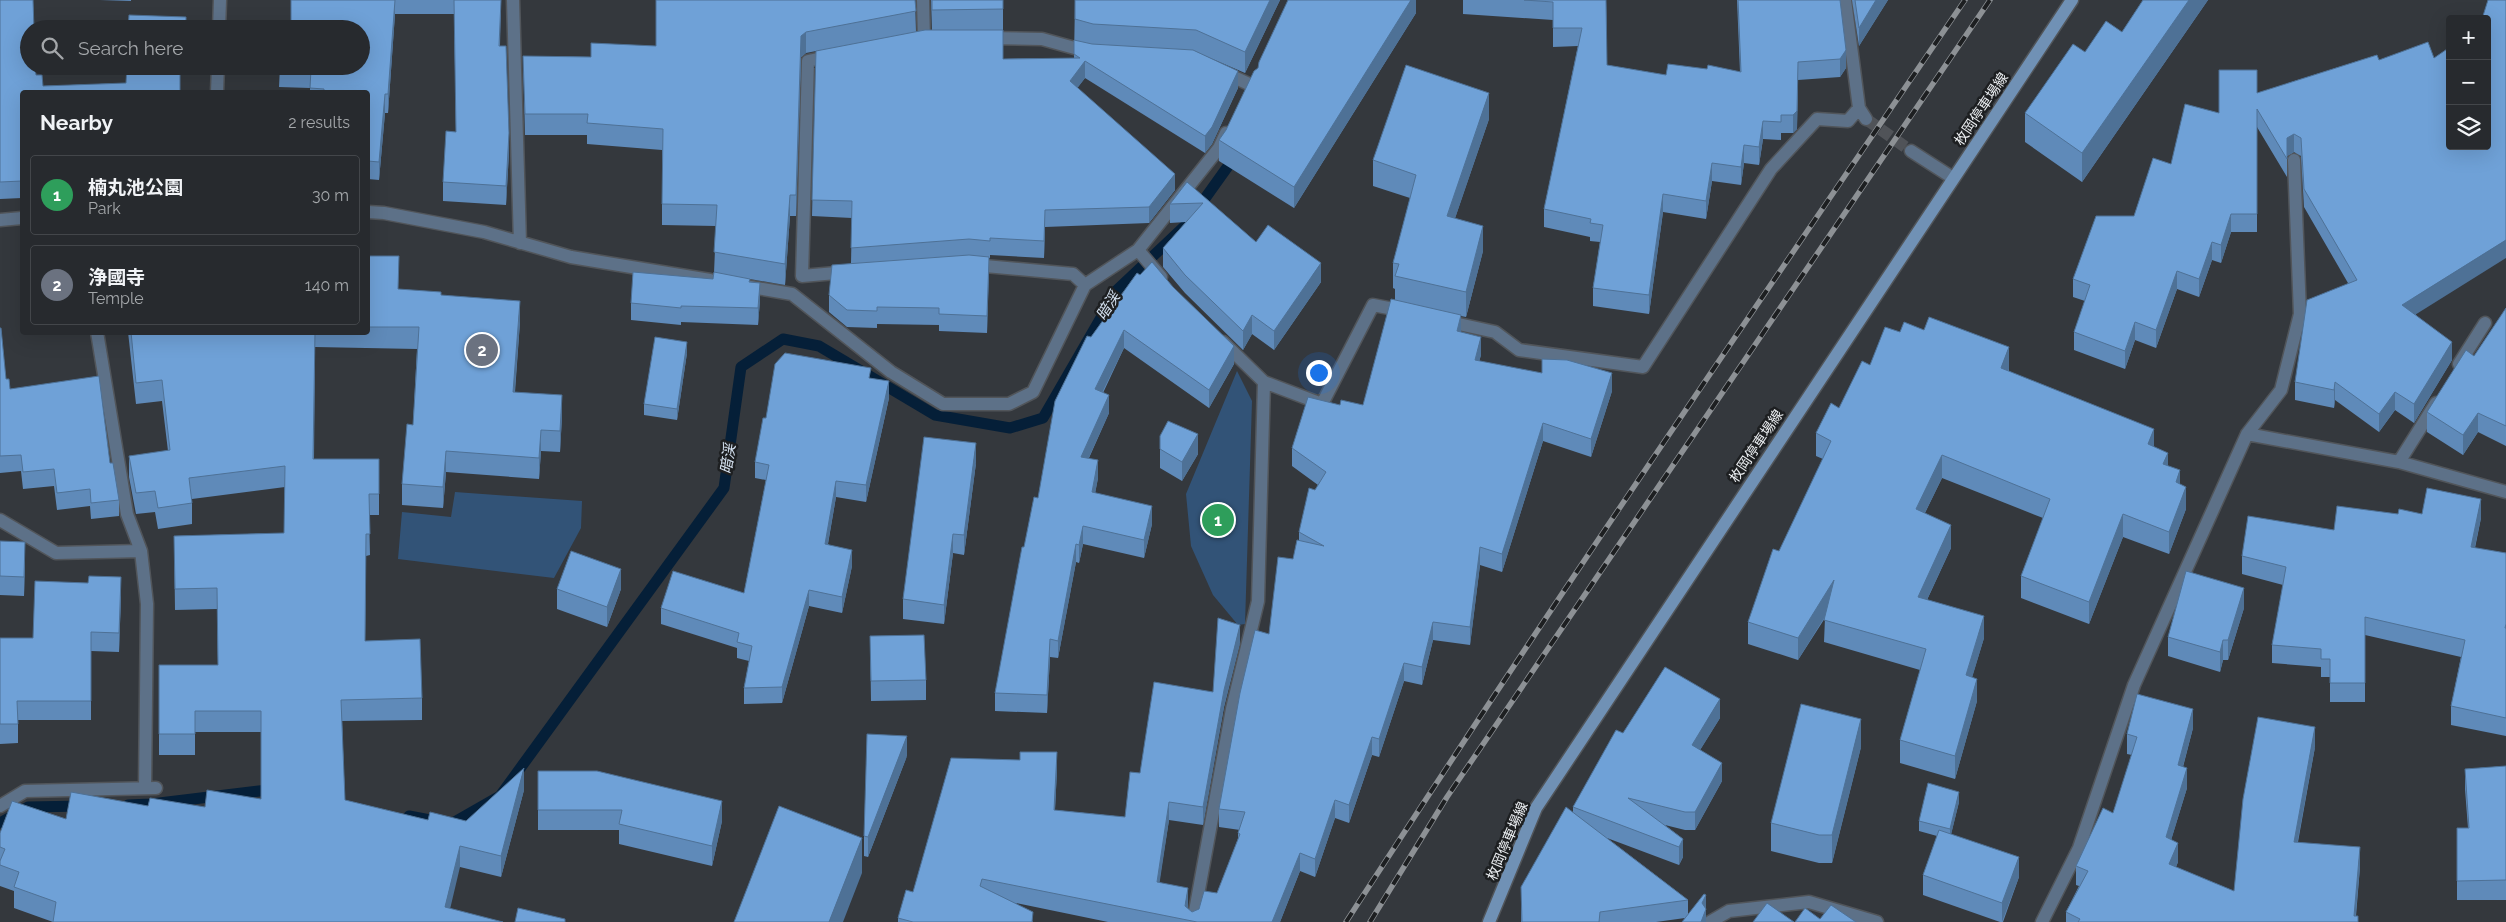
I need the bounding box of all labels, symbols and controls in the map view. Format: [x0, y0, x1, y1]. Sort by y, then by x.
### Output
map controls [2446, 15, 2491, 150]
button: + [2446, 15, 2491, 60]
search box [20, 20, 370, 75]
icon: search [38, 34, 66, 62]
text: Search here [78, 37, 184, 59]
button: − [2446, 60, 2491, 105]
street label: 枚岡停車場線 [1951, 70, 2011, 148]
button: layers [2446, 105, 2491, 150]
text: Nearby [40, 110, 113, 135]
text: 2 results [288, 113, 350, 132]
text: 楠丸池公園 [88, 176, 183, 198]
text: 1 [53, 186, 61, 205]
text: 30 m [312, 186, 349, 205]
text: Park [88, 199, 121, 218]
text: 浄國寺 [88, 266, 145, 288]
text: 2 [52, 276, 62, 295]
text: 140 m [305, 276, 349, 295]
water label: 暗渓 [1092, 287, 1125, 323]
text: Temple [88, 289, 144, 308]
pin: 2 [466, 331, 498, 369]
your location [1306, 360, 1332, 386]
street label: 枚岡停車場線 [1726, 407, 1786, 485]
water label: 暗渓 [717, 441, 739, 475]
pin: 1 [1202, 501, 1234, 539]
street label: 枚岡停車場線 [1483, 799, 1531, 883]

